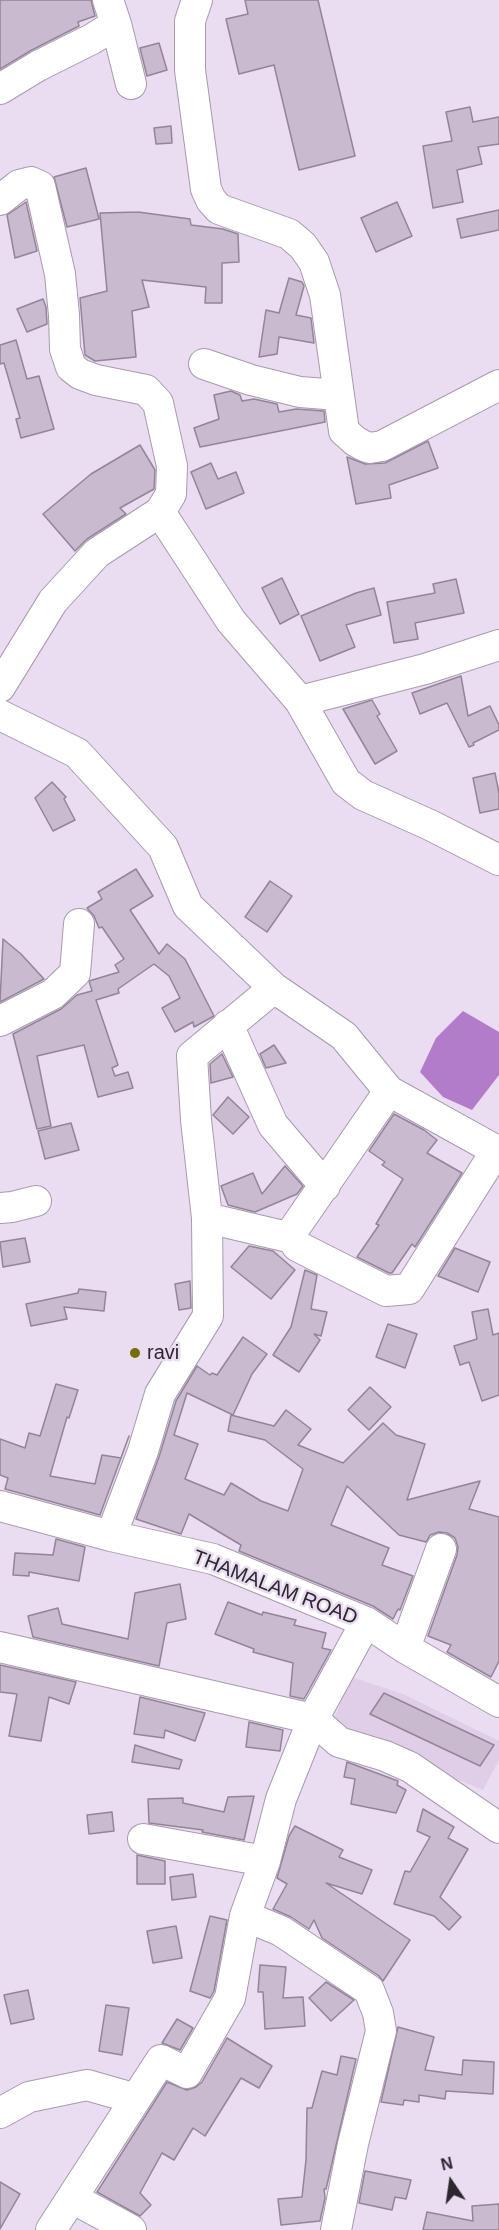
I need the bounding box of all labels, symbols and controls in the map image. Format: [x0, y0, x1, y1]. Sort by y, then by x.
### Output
place label: ravi [147, 1341, 179, 1365]
marker: ravi [128, 1346, 142, 1360]
street label: THAMALAM ROAD [189, 1546, 361, 1630]
north arrow [421, 2152, 481, 2212]
text: N [439, 2154, 454, 2174]

